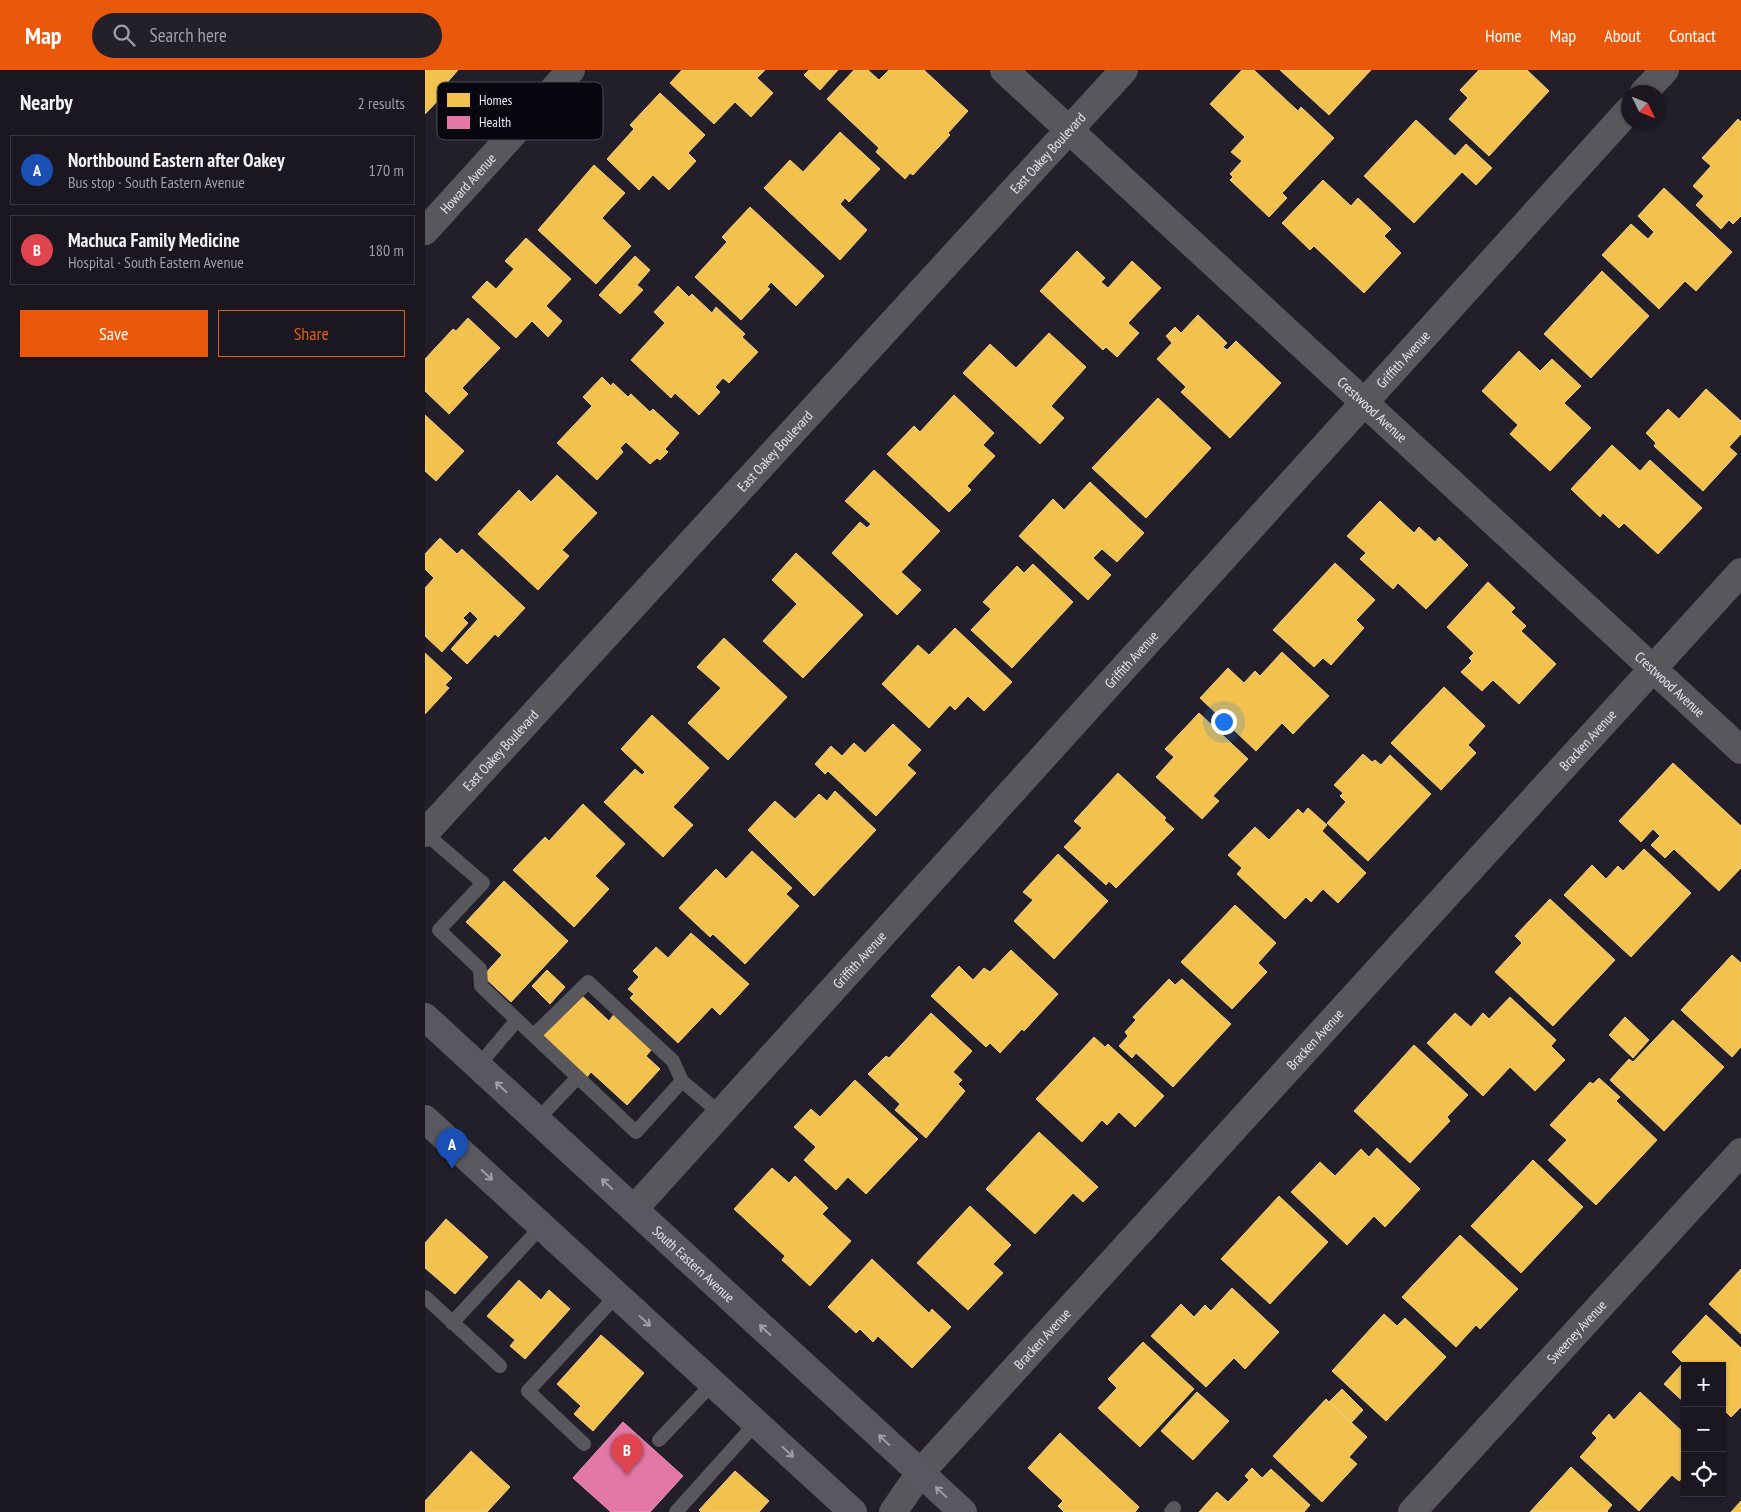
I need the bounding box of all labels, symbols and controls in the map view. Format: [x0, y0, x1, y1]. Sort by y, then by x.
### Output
search box [92, 13, 442, 58]
text: Map [25, 20, 62, 51]
icon: search [110, 21, 138, 49]
text: Search here [150, 23, 227, 47]
text: Home [1485, 24, 1522, 47]
text: Map [1550, 24, 1576, 47]
text: About [1604, 24, 1641, 47]
text: Contact [1669, 24, 1716, 47]
legend [437, 82, 603, 140]
north arrow [1621, 85, 1666, 130]
text: Nearby [20, 89, 73, 116]
text: Homes [479, 91, 512, 109]
text: 2 results [358, 93, 405, 113]
street label: East Oakey Boulevard [1006, 109, 1089, 197]
text: Health [479, 113, 511, 131]
text: Northbound Eastern after Oakey [68, 148, 285, 172]
street label: Howard Avenue [436, 150, 500, 218]
text: A [33, 160, 41, 180]
text: 170 m [369, 160, 404, 180]
text: Bus stop · South Eastern Avenue [68, 172, 245, 192]
text: Machuca Family Medicine [68, 228, 240, 252]
text: B [33, 240, 41, 260]
text: 180 m [369, 240, 404, 260]
text: Hospital · South Eastern Avenue [68, 252, 244, 272]
button: Save [20, 310, 208, 357]
button: Share [218, 310, 405, 357]
street label: Griffith Avenue [1372, 327, 1434, 392]
street label: Crestwood Avenue [1333, 373, 1411, 447]
street label: East Oakey Boulevard [733, 407, 817, 495]
street label: Griffith Avenue [1101, 627, 1162, 692]
street label: Crestwood Avenue [1631, 648, 1709, 721]
street label: East Oakey Boulevard [459, 706, 542, 795]
street label: Bracken Avenue [1555, 706, 1620, 774]
your location [1211, 709, 1237, 735]
street label: Griffith Avenue [829, 927, 890, 993]
street label: Bracken Avenue [1283, 1005, 1348, 1074]
one-way arrow [495, 1081, 508, 1093]
pin: A [436, 1128, 468, 1169]
one-way arrow [480, 1169, 493, 1181]
one-way arrow [600, 1178, 613, 1190]
street label: South Eastern Avenue [649, 1222, 739, 1306]
street label: Sweeney Avenue [1543, 1296, 1610, 1368]
street label: Bracken Avenue [1010, 1304, 1075, 1373]
one-way arrow [639, 1315, 651, 1327]
one-way arrow [758, 1324, 771, 1336]
map controls [1681, 1362, 1726, 1497]
button: + [1681, 1362, 1726, 1407]
button: − [1681, 1407, 1726, 1452]
pin: B [611, 1434, 643, 1475]
one-way arrow [878, 1434, 891, 1446]
one-way arrow [781, 1446, 794, 1458]
button: locate [1681, 1452, 1726, 1497]
one-way arrow [935, 1486, 948, 1498]

